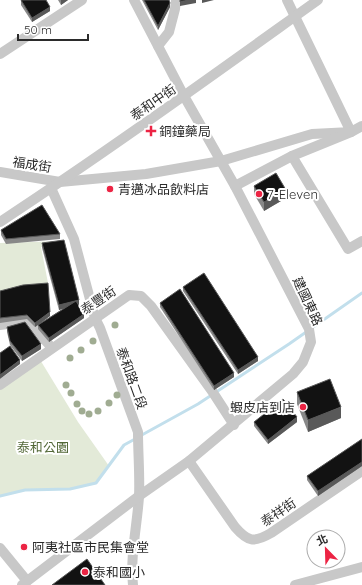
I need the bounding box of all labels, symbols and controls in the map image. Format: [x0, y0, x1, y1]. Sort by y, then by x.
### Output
scale bar [18, 16, 88, 42]
text: 50 m [24, 22, 52, 37]
street label: 泰和中街 [127, 81, 179, 123]
place label: 銅鐘藥局 [159, 123, 211, 139]
marker: 銅鐘藥局 [146, 126, 156, 136]
street label: 福成街 [11, 153, 53, 175]
place label: 青邁冰品飲料店 [118, 181, 209, 197]
marker: 青邁冰品飲料店 [105, 184, 115, 194]
place label: 7-Eleven [267, 186, 318, 202]
marker: 7-Eleven [254, 189, 264, 199]
street label: 建國東路 [290, 274, 326, 328]
street label: 泰豐街 [77, 282, 119, 318]
street label: 泰和路二段 [113, 345, 151, 411]
place label: 蝦皮店到店 [230, 399, 295, 415]
marker: 蝦皮店到店 [298, 402, 308, 412]
park label: 泰和公園 [17, 439, 69, 455]
street label: 泰祥街 [257, 494, 299, 530]
north arrow [306, 529, 346, 569]
text: 北 [314, 531, 330, 548]
place label: 阿夷社區市民集會堂 [32, 539, 149, 555]
marker: 阿夷社區市民集會堂 [19, 542, 29, 552]
place label: 泰和國小 [93, 564, 145, 580]
marker: 泰和國小 [80, 567, 90, 577]

